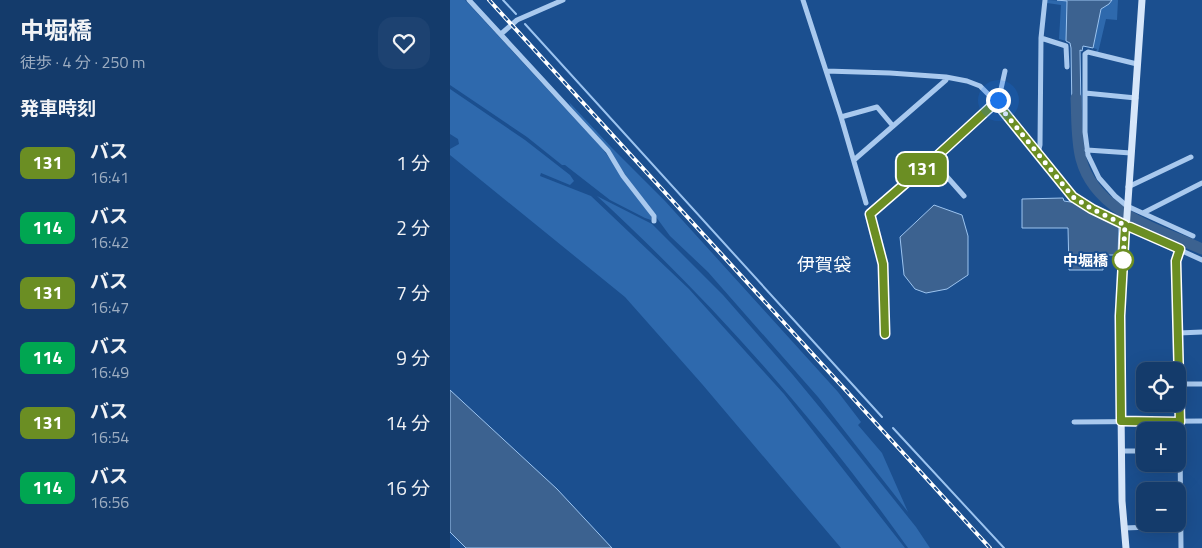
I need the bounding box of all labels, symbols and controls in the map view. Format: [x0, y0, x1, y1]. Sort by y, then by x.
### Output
text: 中堀橋 [20, 12, 92, 48]
button: heart [378, 17, 430, 69]
text: 徒歩 · 4 分 · 250 m [20, 50, 145, 74]
your location [986, 88, 1011, 113]
text: 発車時刻 [20, 93, 96, 122]
text: バス [90, 136, 128, 165]
text: 1 分 [396, 148, 430, 177]
text: 131 [32, 149, 63, 176]
line badge: 131 [893, 153, 951, 185]
text: 131 [907, 155, 937, 182]
text: 16:41 [90, 165, 129, 189]
text: バス [90, 201, 128, 230]
text: 2 分 [396, 213, 430, 242]
text: 114 [32, 214, 63, 241]
text: 16:42 [90, 230, 129, 254]
place label: 中堀橋 [1063, 249, 1109, 272]
marker: 中堀橋 [1112, 249, 1134, 271]
district label: 伊賀袋 [797, 251, 851, 278]
text: バス [90, 266, 128, 295]
text: 7 分 [396, 278, 430, 307]
text: 131 [32, 279, 63, 306]
text: 16:47 [90, 295, 129, 319]
text: バス [90, 331, 128, 360]
text: 9 分 [396, 343, 430, 372]
text: 114 [32, 344, 63, 371]
text: 16:49 [90, 360, 129, 384]
map controls [1136, 362, 1186, 532]
button: locate [1136, 362, 1186, 412]
text: バス [90, 396, 128, 425]
text: 14 分 [386, 408, 430, 437]
text: 131 [32, 409, 63, 436]
button: + [1136, 422, 1186, 472]
text: 16:54 [90, 425, 129, 449]
text: バス [90, 461, 128, 490]
text: 16 分 [386, 473, 430, 502]
text: 114 [32, 474, 63, 501]
button: − [1136, 482, 1186, 532]
text: 16:56 [90, 490, 129, 514]

